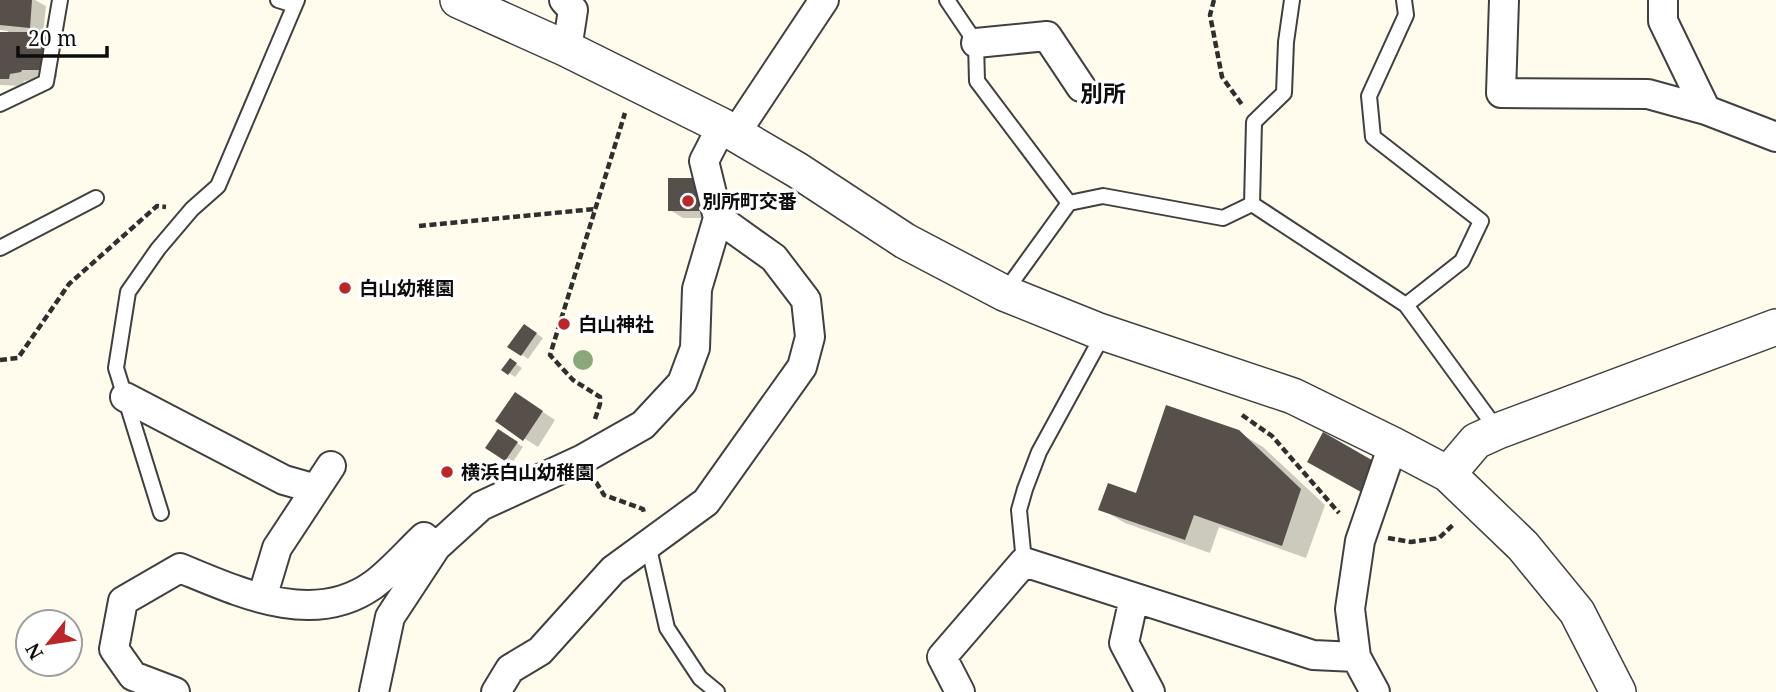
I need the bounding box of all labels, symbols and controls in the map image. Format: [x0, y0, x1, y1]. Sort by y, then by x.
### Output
scale bar [18, 14, 107, 58]
text: 20 m [28, 24, 77, 52]
district label: 別所 [1080, 77, 1126, 109]
place label: 別所町交番 [702, 188, 797, 214]
marker: 別所町交番 [680, 193, 696, 209]
place label: 白山幼稚園 [359, 275, 454, 301]
marker: 白山幼稚園 [337, 280, 353, 296]
place label: 白山神社 [578, 311, 654, 337]
marker: 白山神社 [556, 316, 572, 332]
place label: 横浜白山幼稚園 [461, 459, 594, 485]
marker: 横浜白山幼稚園 [439, 464, 455, 480]
north arrow [14, 608, 84, 678]
text: N [19, 638, 49, 664]

